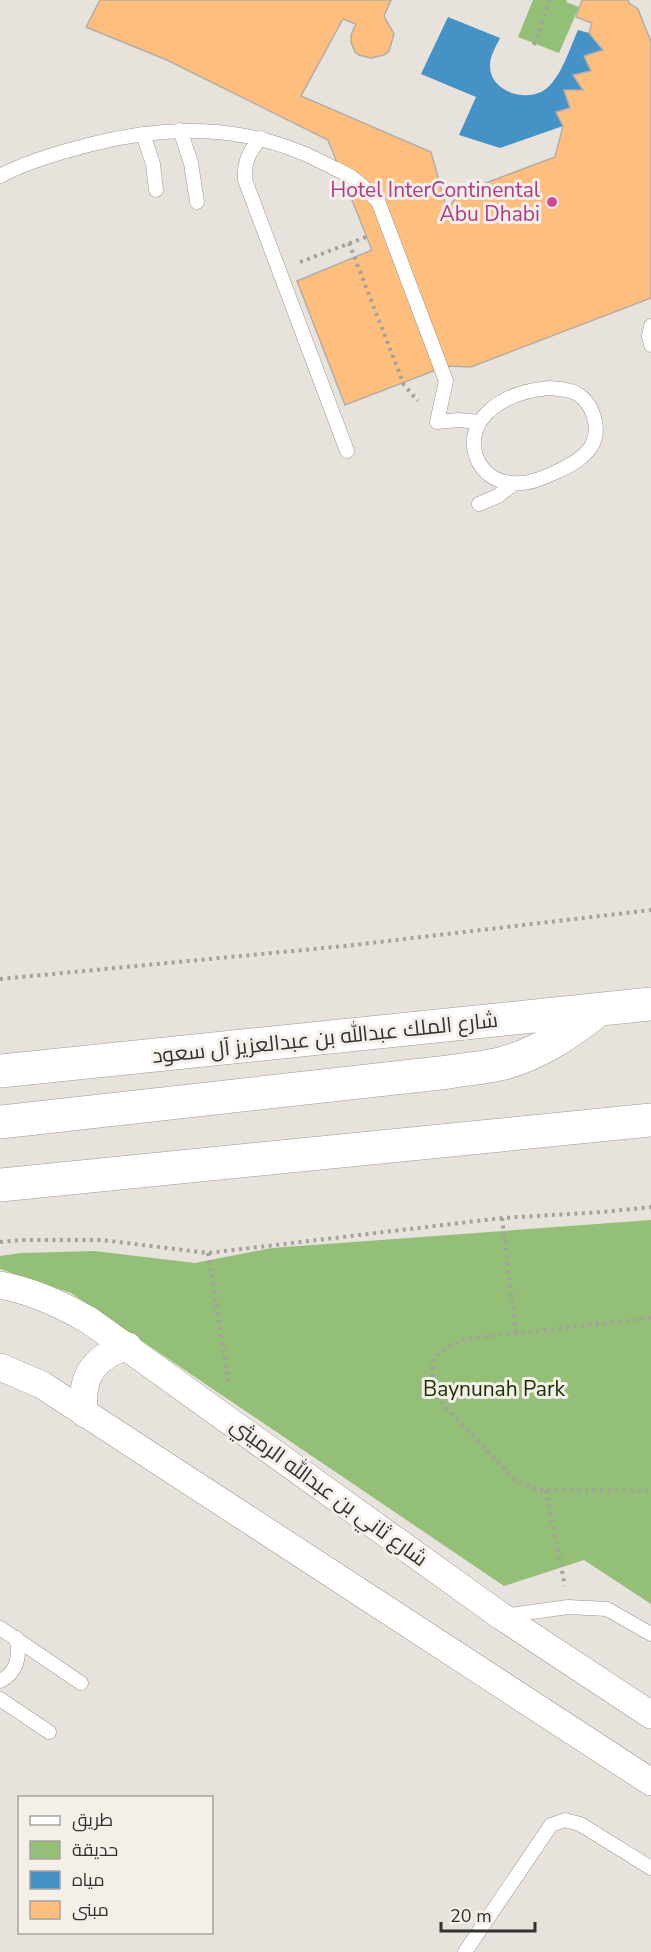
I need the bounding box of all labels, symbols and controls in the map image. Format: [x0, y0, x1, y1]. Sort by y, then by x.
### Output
place label: Hotel InterContinental Abu Dhabi [330, 176, 541, 228]
marker: Hotel InterContinental Abu Dhabi [545, 195, 559, 209]
street label: شارع الملك عبدالله بن عبدالعزيز آل سعود [151, 1006, 499, 1070]
park label: Baynunah Park [423, 1375, 566, 1403]
street label: شارع ثاني بن عبدالله الرميثي [224, 1411, 433, 1575]
legend [18, 1796, 213, 1934]
text: طريق [72, 1808, 113, 1832]
text: حديقة [72, 1838, 118, 1862]
text: مياه [72, 1868, 105, 1892]
scale bar [441, 1895, 536, 1933]
text: مبنى [72, 1898, 109, 1922]
text: 20 m [450, 1904, 492, 1928]

